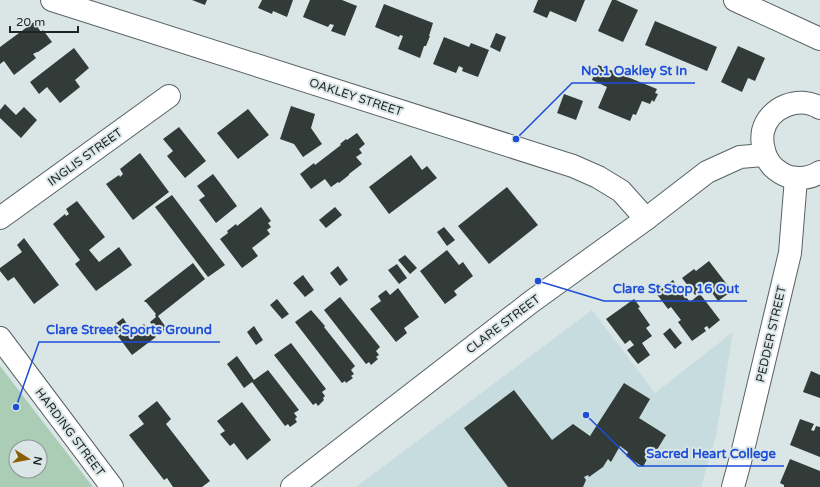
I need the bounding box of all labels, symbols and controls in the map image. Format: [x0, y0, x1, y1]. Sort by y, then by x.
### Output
scale bar [10, 8, 78, 34]
text: 20 m [16, 15, 45, 29]
callout: No.1 Oakley St In [572, 58, 695, 83]
text: No.1 Oakley St In [581, 63, 687, 79]
street label: OAKLEY STREET [308, 75, 405, 119]
street label: INGLIS STREET [45, 125, 125, 189]
callout: Clare St Stop 16 Out [604, 276, 747, 301]
text: Clare St Stop 16 Out [613, 281, 739, 297]
street label: PEDDER STREET [753, 284, 789, 384]
street label: CLARE STREET [463, 291, 543, 356]
callout: Clare Street Sports Ground [39, 317, 220, 342]
text: Clare Street Sports Ground [46, 322, 212, 338]
street label: HARDING STREET [32, 385, 108, 479]
north arrow [8, 439, 48, 479]
callout: Sacred Heart College [638, 441, 784, 466]
text: Sacred Heart College [646, 446, 776, 462]

